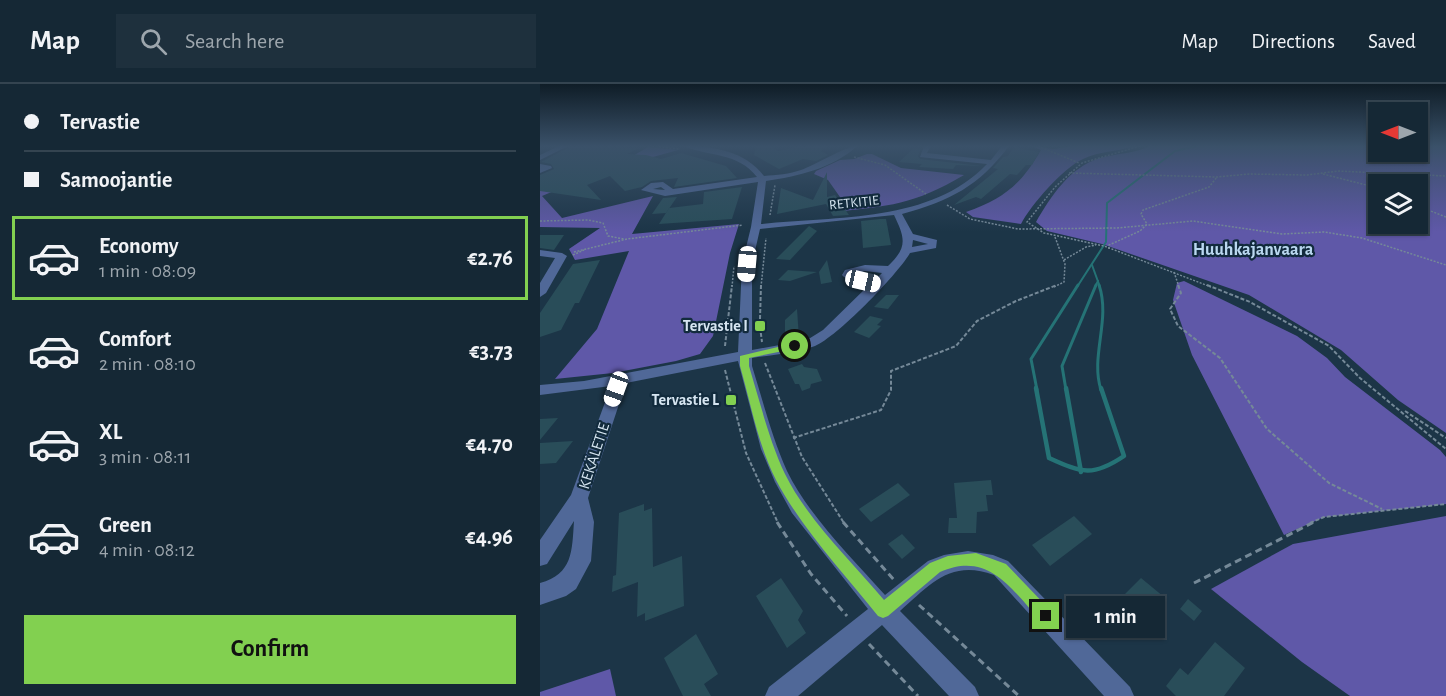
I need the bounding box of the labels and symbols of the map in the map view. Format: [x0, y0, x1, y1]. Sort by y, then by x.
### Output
north arrow [1368, 102, 1428, 162]
street label: RETKITIE [828, 193, 880, 213]
district label: Huuhkajanvaara [1193, 241, 1314, 259]
car [736, 245, 758, 283]
car [843, 268, 883, 294]
place label: Tervastie I [683, 318, 748, 334]
marker: Tervastie I [753, 319, 767, 333]
route start [781, 332, 808, 359]
car [601, 369, 631, 409]
place label: Tervastie L [652, 392, 719, 408]
marker: Tervastie L [724, 393, 738, 407]
street label: KEKÄLETIE [574, 420, 612, 491]
callout: 1 min [1067, 595, 1166, 637]
route end [1032, 602, 1059, 629]

